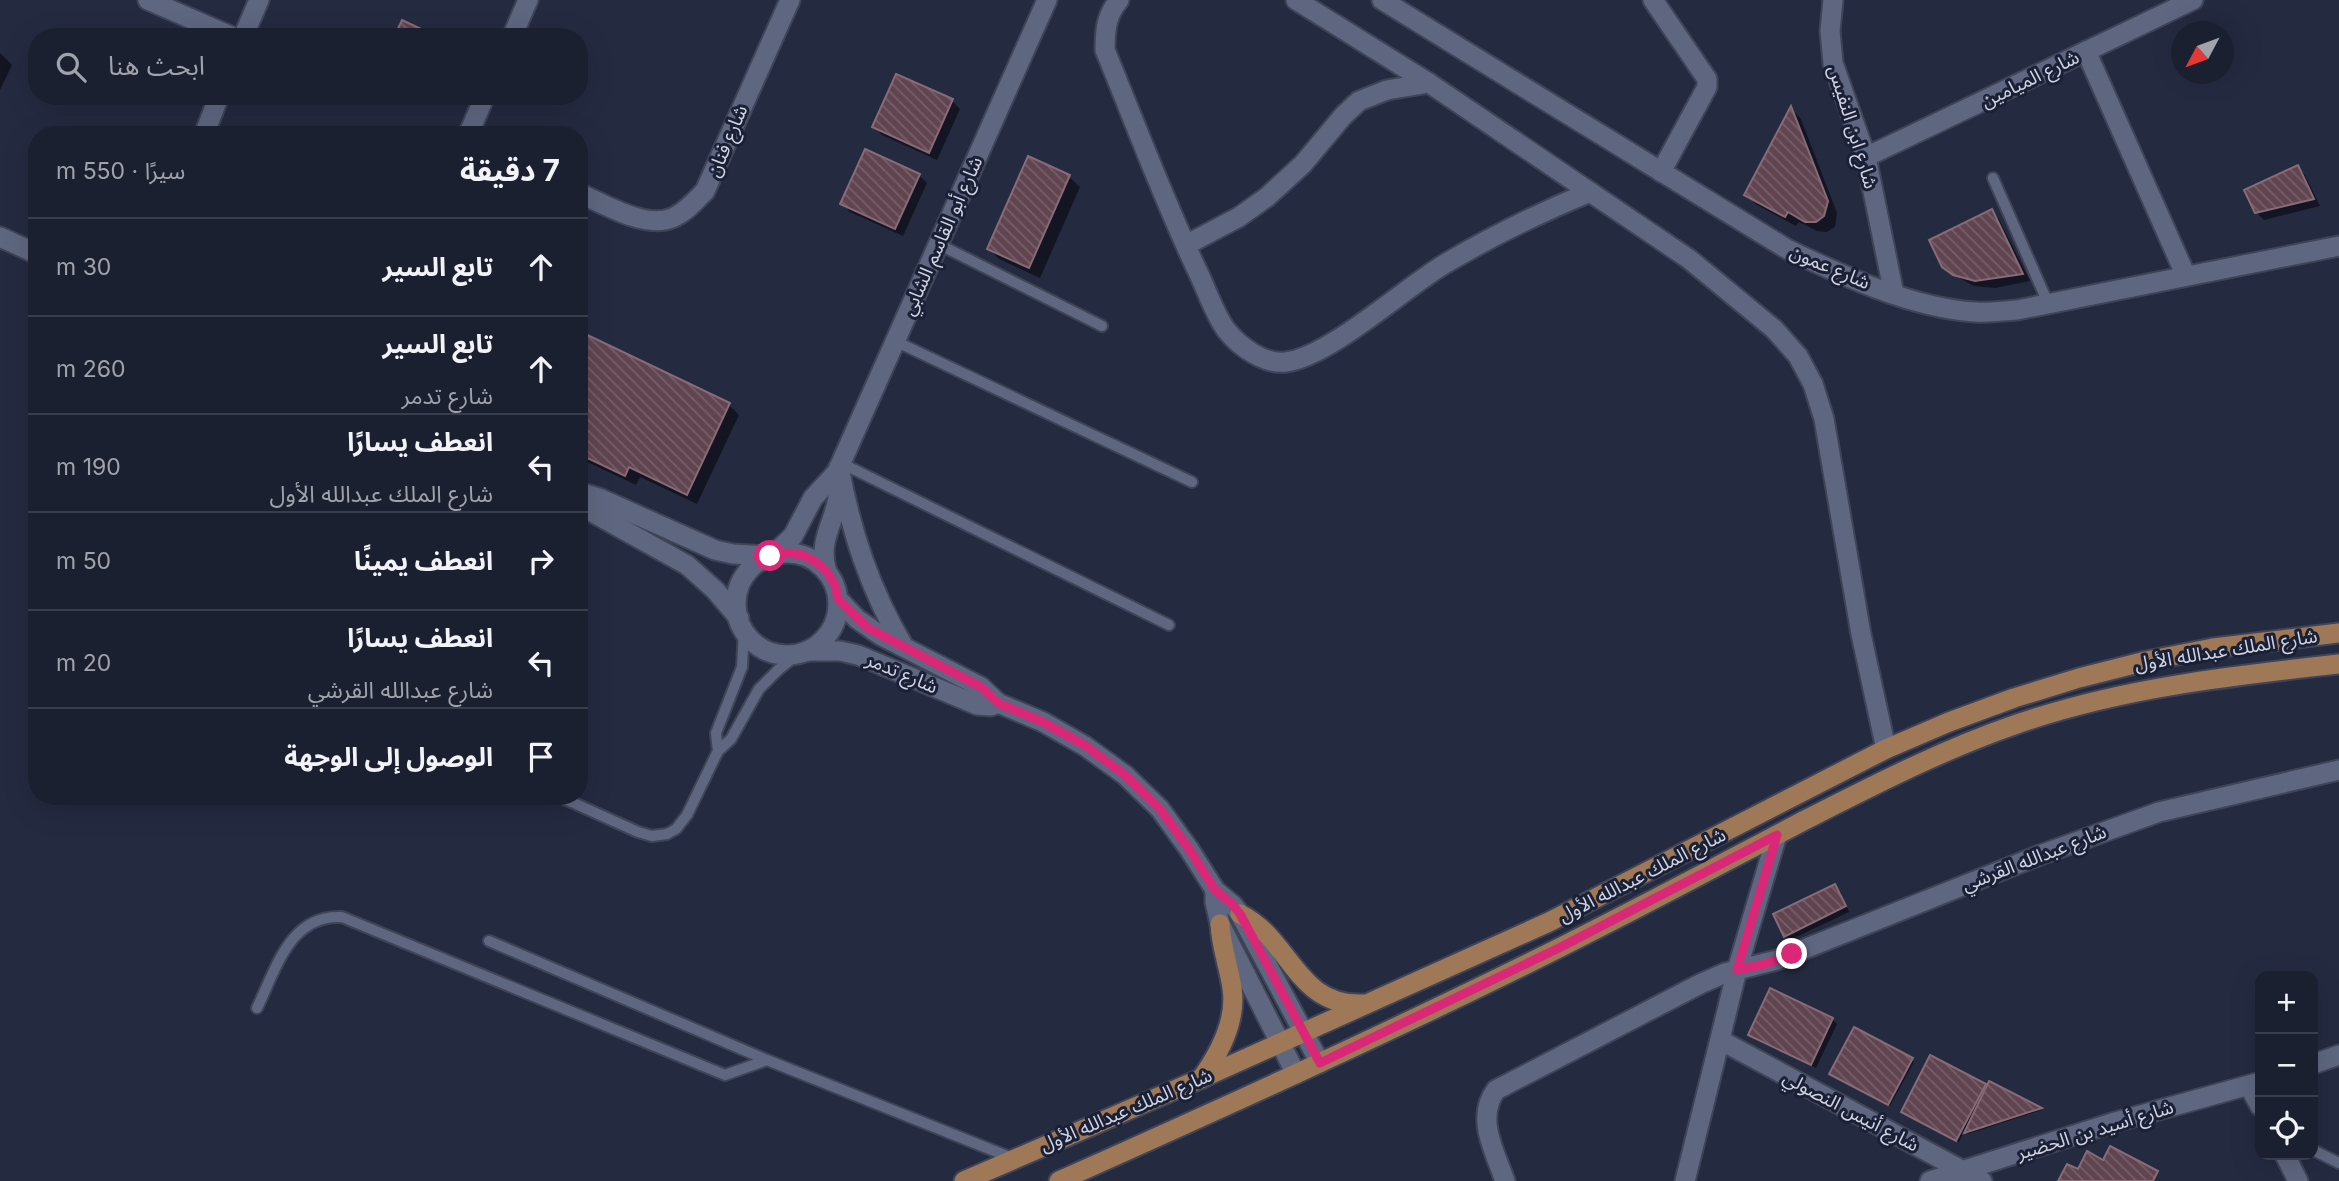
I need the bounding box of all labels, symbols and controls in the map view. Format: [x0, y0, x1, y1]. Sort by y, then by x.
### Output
north arrow [2171, 21, 2234, 84]
search box [28, 28, 588, 105]
street label: شارع الميامين [1977, 45, 2084, 114]
icon: search [52, 48, 90, 86]
text: ابحث هنا [108, 50, 205, 81]
street label: شارع ابن النفيس [1821, 63, 1883, 192]
street label: شارع فنان [702, 102, 754, 181]
text: 7 دقيقة [460, 152, 560, 188]
street label: شارع أبو القاسم الشابي [897, 153, 991, 321]
text: سيرًا · 550 m [56, 157, 185, 185]
street label: شارع عمون [1786, 240, 1874, 296]
icon: ahead [522, 248, 560, 286]
text: تابع السير [383, 251, 493, 282]
text: 30 m [56, 253, 111, 281]
text: تابع السير [383, 328, 493, 359]
icon: ahead [522, 350, 560, 388]
text: 260 m [56, 355, 125, 383]
text: شارع تدمر [401, 382, 493, 410]
text: انعطف يسارًا [347, 426, 493, 457]
icon: left [522, 448, 560, 486]
text: 190 m [56, 453, 121, 481]
text: شارع الملك عبدالله الأول [270, 480, 493, 508]
route start [754, 540, 785, 571]
icon: right [522, 542, 560, 580]
text: انعطف يمينًا [354, 545, 493, 576]
text: 50 m [56, 547, 111, 575]
text: انعطف يسارًا [347, 622, 493, 653]
street label: شارع الملك عبدالله الأول [2133, 624, 2319, 678]
icon: left [522, 644, 560, 682]
street label: شارع تدمر [861, 647, 941, 700]
text: 20 m [56, 649, 111, 677]
text: شارع عبدالله القرشي [308, 676, 493, 704]
icon: arrive [522, 738, 560, 776]
text: الوصول إلى الوجهة [284, 741, 493, 772]
street label: شارع عبدالله القرشي [1958, 820, 2111, 899]
street label: شارع الملك عبدالله الأول [1555, 823, 1730, 929]
route end [1776, 938, 1807, 969]
map controls [2255, 971, 2318, 1160]
button: + [2255, 971, 2318, 1034]
button: − [2255, 1034, 2318, 1097]
street label: شارع الملك عبدالله الأول [1037, 1063, 1216, 1158]
street label: شارع أنيس النصولي [1778, 1066, 1923, 1159]
street label: شارع أسيد بن الحضير [2013, 1095, 2177, 1167]
button: locate [2255, 1097, 2318, 1160]

